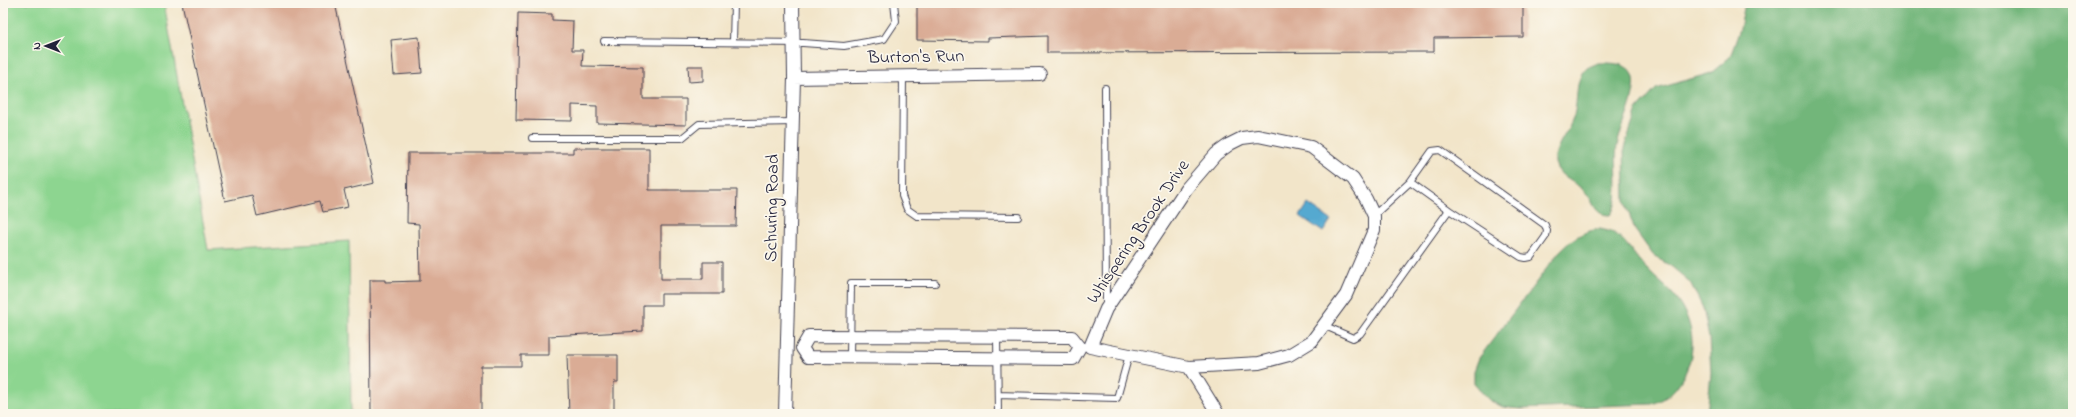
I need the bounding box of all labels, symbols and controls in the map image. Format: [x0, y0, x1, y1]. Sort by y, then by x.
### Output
north arrow [26, 26, 66, 66]
text: N [29, 42, 45, 50]
street label: Burton's Run [866, 44, 965, 72]
street label: Schuring Road [759, 154, 788, 262]
street label: Whispering Brook Drive [1081, 154, 1198, 310]

